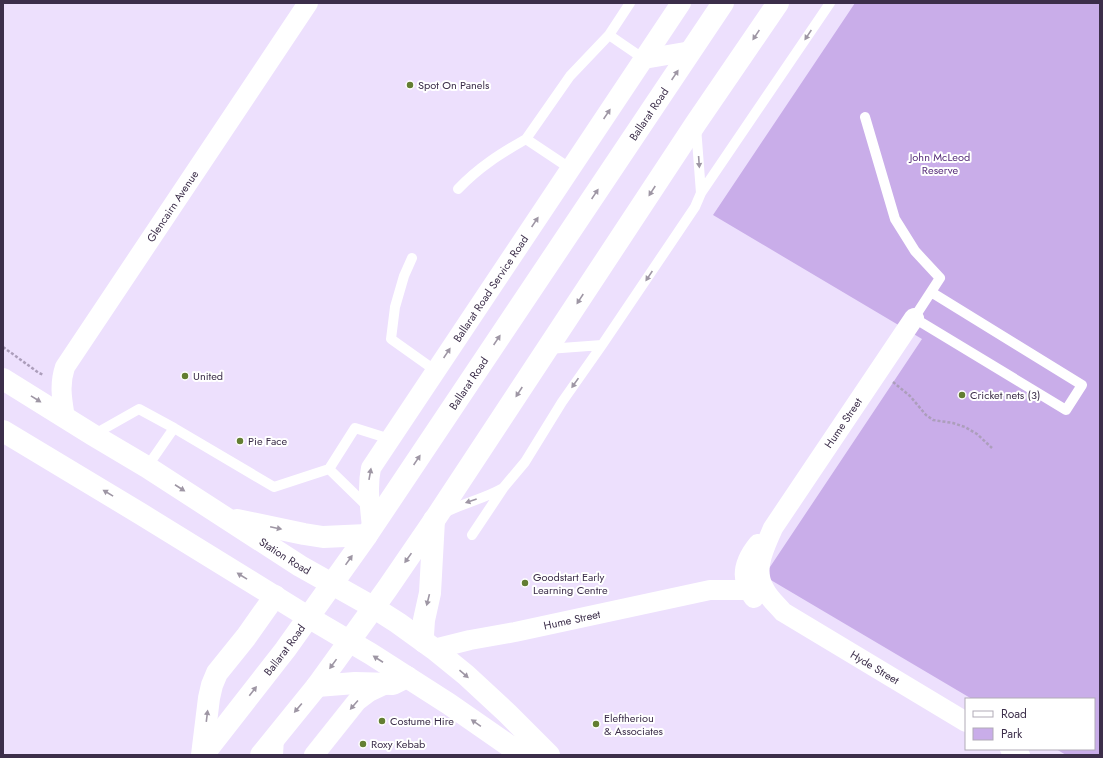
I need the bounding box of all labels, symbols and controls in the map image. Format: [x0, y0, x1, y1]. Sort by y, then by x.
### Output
one-way arrow [752, 30, 760, 40]
one-way arrow [804, 30, 812, 41]
one-way arrow [671, 69, 679, 80]
place label: Spot On Panels [418, 77, 490, 93]
marker: Spot On Panels [405, 80, 415, 90]
street label: Ballarat Road [625, 84, 672, 144]
one-way arrow [603, 109, 611, 119]
park label: John McLeod Reserve [908, 149, 970, 178]
one-way arrow [696, 156, 703, 168]
street label: Glencairn Avenue [143, 167, 202, 245]
one-way arrow [648, 185, 655, 196]
one-way arrow [591, 189, 599, 199]
one-way arrow [531, 217, 539, 227]
street label: Ballarat Road Service Road [449, 232, 532, 345]
one-way arrow [645, 270, 652, 282]
one-way arrow [576, 294, 584, 304]
one-way arrow [493, 335, 501, 345]
one-way arrow [443, 348, 451, 359]
street label: Ballarat Road [445, 354, 492, 413]
place label: United [193, 368, 223, 384]
marker: United [180, 371, 190, 381]
one-way arrow [571, 378, 579, 389]
one-way arrow [515, 386, 523, 397]
place label: Cricket nets (3) [970, 387, 1040, 403]
marker: Cricket nets (3) [957, 390, 967, 400]
street label: Hume Street [820, 394, 866, 451]
one-way arrow [30, 396, 42, 403]
place label: Pie Face [248, 433, 288, 449]
marker: Pie Face [235, 436, 245, 446]
one-way arrow [413, 455, 421, 465]
one-way arrow [367, 468, 373, 480]
one-way arrow [174, 485, 186, 492]
one-way arrow [102, 490, 114, 497]
one-way arrow [464, 499, 476, 505]
one-way arrow [270, 526, 283, 532]
street label: Station Road [256, 534, 314, 578]
one-way arrow [404, 553, 412, 563]
one-way arrow [345, 554, 353, 565]
place label: Goodstart Early Learning Centre [533, 569, 608, 598]
one-way arrow [236, 572, 248, 579]
marker: Goodstart Early Learning Centre [520, 578, 530, 588]
one-way arrow [425, 595, 431, 607]
street label: Hume Street [542, 606, 602, 634]
street label: Ballarat Road [260, 621, 309, 679]
street label: Hyde Street [847, 646, 903, 688]
one-way arrow [373, 655, 383, 663]
one-way arrow [329, 659, 337, 669]
one-way arrow [459, 670, 469, 679]
one-way arrow [249, 686, 257, 697]
legend [965, 698, 1095, 750]
one-way arrow [349, 700, 359, 710]
one-way arrow [294, 703, 303, 713]
text: Road [1001, 705, 1027, 723]
one-way arrow [204, 710, 210, 722]
place label: Eleftheriou & Associates [604, 710, 664, 739]
place label: Costume Hire [390, 713, 454, 729]
marker: Costume Hire [377, 716, 387, 726]
one-way arrow [471, 719, 482, 727]
marker: Eleftheriou & Associates [591, 719, 601, 729]
text: Park [1001, 725, 1023, 743]
place label: Roxy Kebab [371, 736, 425, 752]
marker: Roxy Kebab [358, 739, 368, 749]

